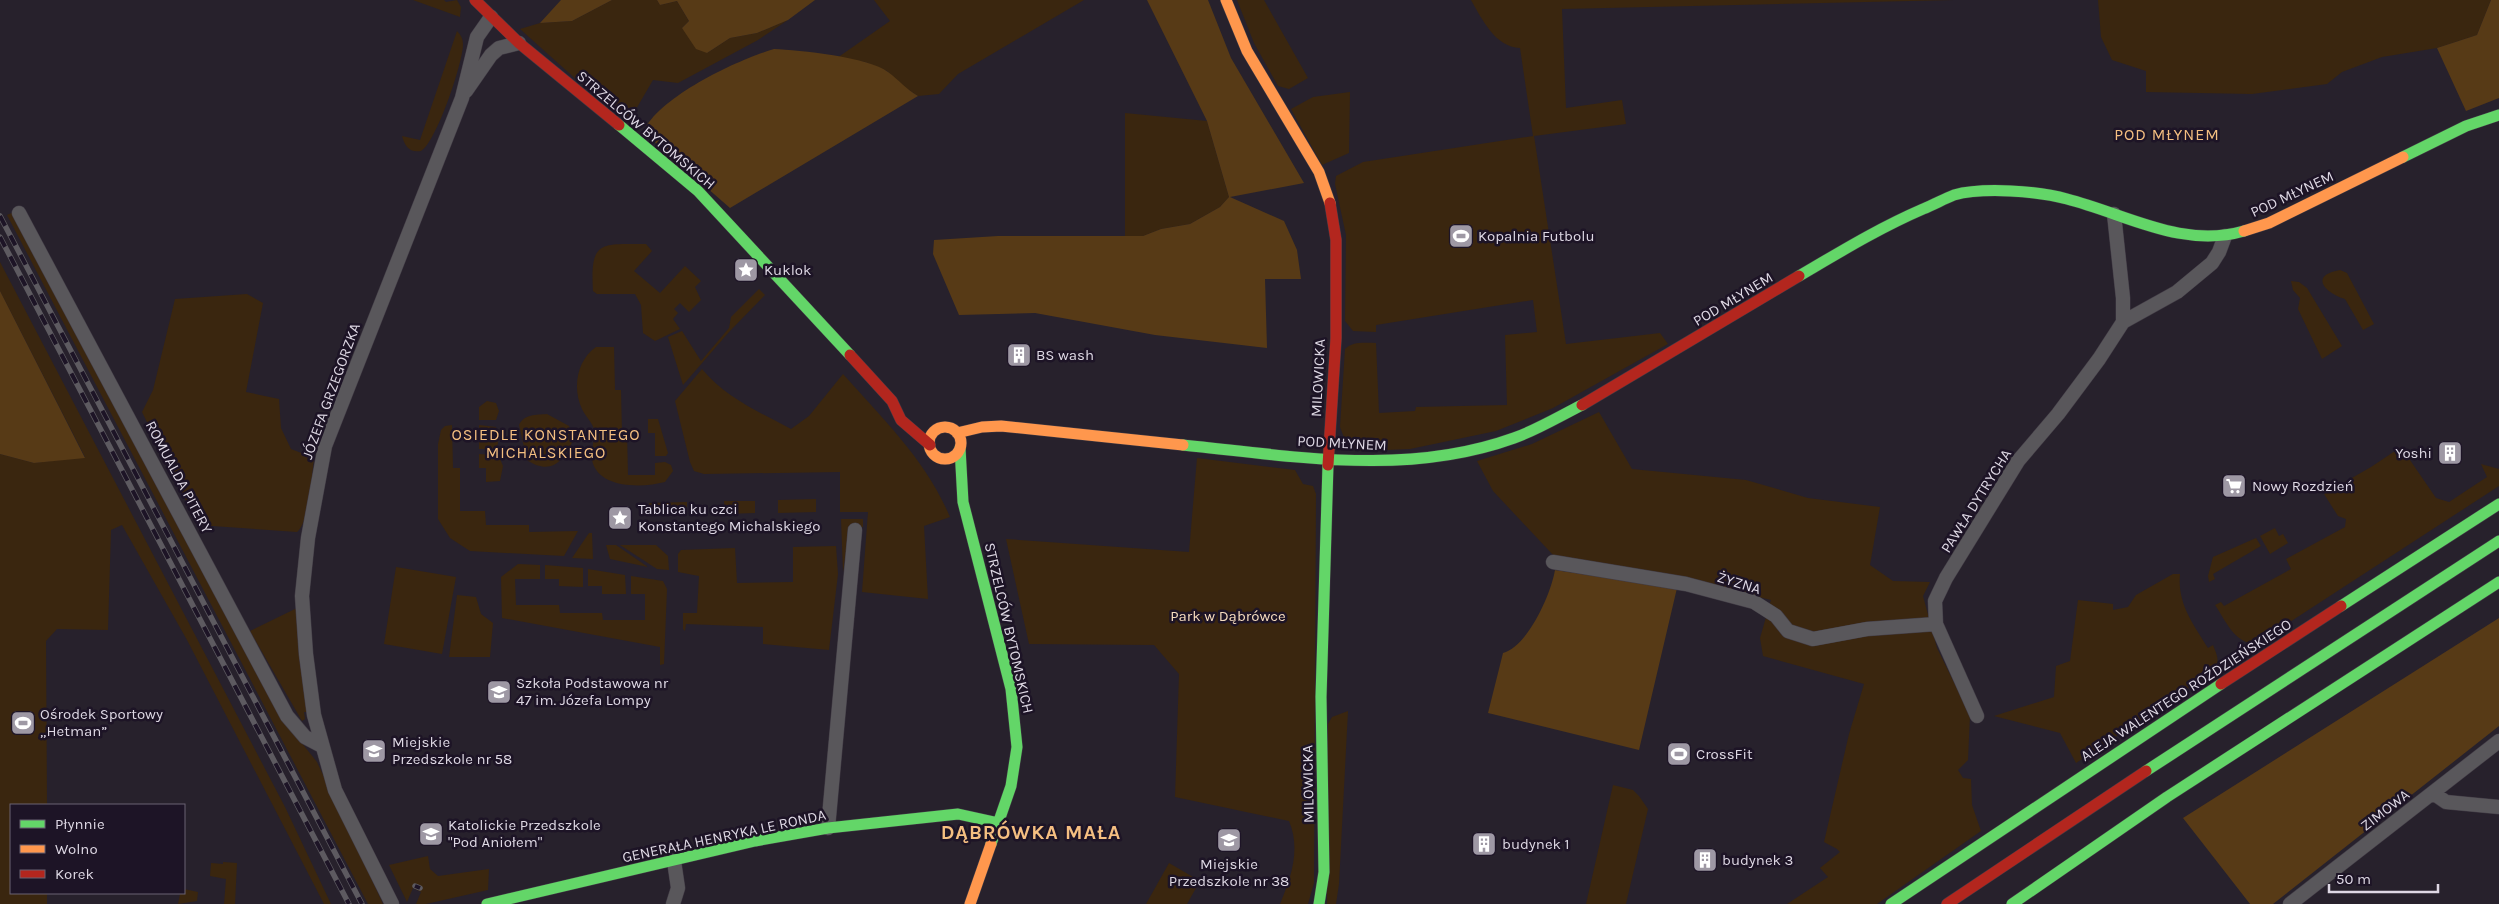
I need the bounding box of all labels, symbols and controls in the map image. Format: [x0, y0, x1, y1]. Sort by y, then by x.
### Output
street label: STRZELCÓW BYTOMSKICH [573, 67, 719, 193]
district label: POD MŁYNEM [2114, 125, 2220, 144]
street label: POD MŁYNEM [2248, 167, 2336, 221]
sports icon: Kopalnia Futbolu [1448, 223, 1474, 249]
place label: Kopalnia Futbolu [1478, 227, 1594, 245]
place icon: Kuklok [733, 257, 759, 283]
place label: Kuklok [764, 261, 812, 279]
street label: POD MŁYNEM [1690, 268, 1776, 330]
street label: JÓZEFA GRZEGORZKA [298, 320, 364, 462]
street label: MILOWICKA [1307, 338, 1329, 417]
building icon: BS wash [1006, 342, 1032, 368]
place label: BS wash [1036, 346, 1094, 364]
street label: ROMUALDA PITERY [142, 418, 217, 537]
district label: OSIEDLE KONSTANTEGO MICHALSKIEGO [451, 425, 641, 462]
street label: POD MŁYNEM [1297, 432, 1387, 454]
building icon: Yoshi [2437, 440, 2463, 466]
place label: Yoshi [2395, 444, 2432, 462]
street label: PAWŁA DYTRYCHA [1937, 446, 2015, 556]
supermarket icon: Nowy Rozdzień [2221, 473, 2247, 499]
place label: Nowy Rozdzień [2252, 477, 2354, 495]
place label: Tablica ku czci Konstantego Michalskiego [638, 500, 820, 535]
place icon: Tablica ku czci Konstantego Michalskiego [607, 505, 633, 531]
street label: STRZELCÓW BYTOMSKICH [981, 541, 1037, 715]
street label: ŻYZNA [1715, 568, 1763, 598]
park label: Park w Dąbrówce [1170, 607, 1286, 625]
street label: ALEJA WALENTEGO ROŹDZIEŃSKIEGO [2077, 615, 2295, 765]
place label: Szkoła Podstawowa nr 47 im. Józefa Lompy [516, 674, 669, 709]
school or university icon: Szkoła Podstawowa nr 47 im. Józefa Lompy [486, 679, 512, 705]
place label: Ośrodek Sportowy „Hetman” [40, 705, 163, 740]
sports icon: Ośrodek Sportowy „Hetman” [10, 710, 36, 736]
place label: Miejskie Przedszkole nr 58 [392, 733, 512, 768]
school or university icon: Miejskie Przedszkole nr 58 [361, 738, 387, 764]
sports icon: CrossFit [1666, 741, 1692, 767]
street label: MILOWICKA [1298, 744, 1318, 823]
place label: CrossFit [1696, 745, 1753, 763]
street label: ZIMOWA [2357, 785, 2413, 835]
legend [10, 804, 185, 894]
street label: GENERAŁA HENRYKA LE RONDA [620, 806, 828, 866]
text: Płynnie [55, 815, 105, 833]
place label: Katolickie Przedszkole "Pod Aniołem" [448, 816, 601, 851]
district label: DĄBRÓWKA MAŁA [941, 820, 1121, 844]
school or university icon: Katolickie Przedszkole "Pod Aniołem" [418, 821, 444, 847]
school or university icon: Miejskie Przedszkole nr 38 [1216, 827, 1242, 853]
building icon: budynek 1 [1471, 831, 1497, 857]
place label: budynek 1 [1502, 835, 1570, 853]
text: Wolno [55, 840, 98, 858]
building icon: budynek 3 [1692, 847, 1718, 873]
place label: budynek 3 [1722, 851, 1793, 869]
place label: Miejskie Przedszkole nr 38 [1169, 855, 1289, 890]
scale bar [2329, 862, 2438, 894]
text: Korek [55, 865, 94, 883]
text: 50 m [2336, 870, 2371, 888]

